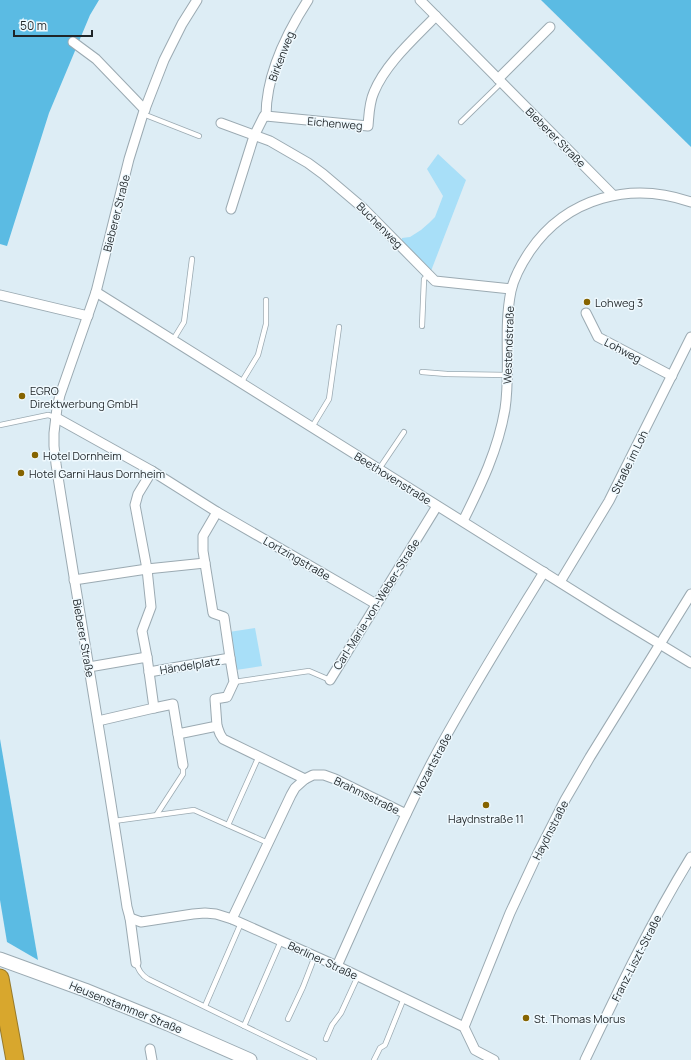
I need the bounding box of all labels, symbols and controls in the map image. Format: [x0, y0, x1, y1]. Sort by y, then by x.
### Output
scale bar [14, 12, 92, 38]
text: 50 m [20, 17, 47, 34]
street label: Birkenweg [265, 29, 297, 83]
street label: Bieberer Straße [523, 104, 590, 171]
street label: Eichenweg [307, 113, 363, 133]
street label: Bieberer Straße [99, 172, 133, 253]
street label: Buchenweg [354, 199, 406, 251]
place label: Lohweg 3 [595, 295, 643, 310]
marker: Lohweg 3 [582, 297, 592, 307]
street label: Westendstraße [499, 305, 517, 384]
street label: Lohweg [602, 334, 644, 366]
place label: EGRO Direktwerbung GmbH [30, 383, 138, 411]
marker: EGRO Direktwerbung GmbH [17, 391, 27, 401]
street label: Straße im Loh [607, 428, 651, 496]
place label: Hotel Dornheim [43, 448, 122, 463]
street label: Beethovenstraße [352, 448, 435, 508]
marker: Hotel Dornheim [30, 450, 40, 460]
place label: Hotel Garni Haus Dornheim [29, 466, 165, 481]
marker: Hotel Garni Haus Dornheim [16, 468, 26, 478]
street label: Lortzingstraße [261, 533, 334, 584]
street label: Carl-Maria-von-Weber-Straße [329, 535, 423, 672]
street label: Bieberer Straße [70, 598, 98, 679]
street label: Händelplatz [159, 653, 222, 677]
street label: Mozartstraße [409, 730, 455, 798]
street label: Brahmsstraße [332, 773, 403, 818]
street label: Haydnstraße [529, 797, 572, 862]
marker: Haydnstraße 11 [481, 800, 491, 810]
place label: Haydnstraße 11 [448, 811, 524, 826]
street label: Franz-Liszt-Straße [608, 912, 665, 1004]
street label: Berliner Straße [286, 937, 361, 983]
street label: Heusenstammer Straße [67, 977, 185, 1037]
place label: St. Thomas Morus [534, 1011, 625, 1026]
marker: St. Thomas Morus [521, 1013, 531, 1023]

